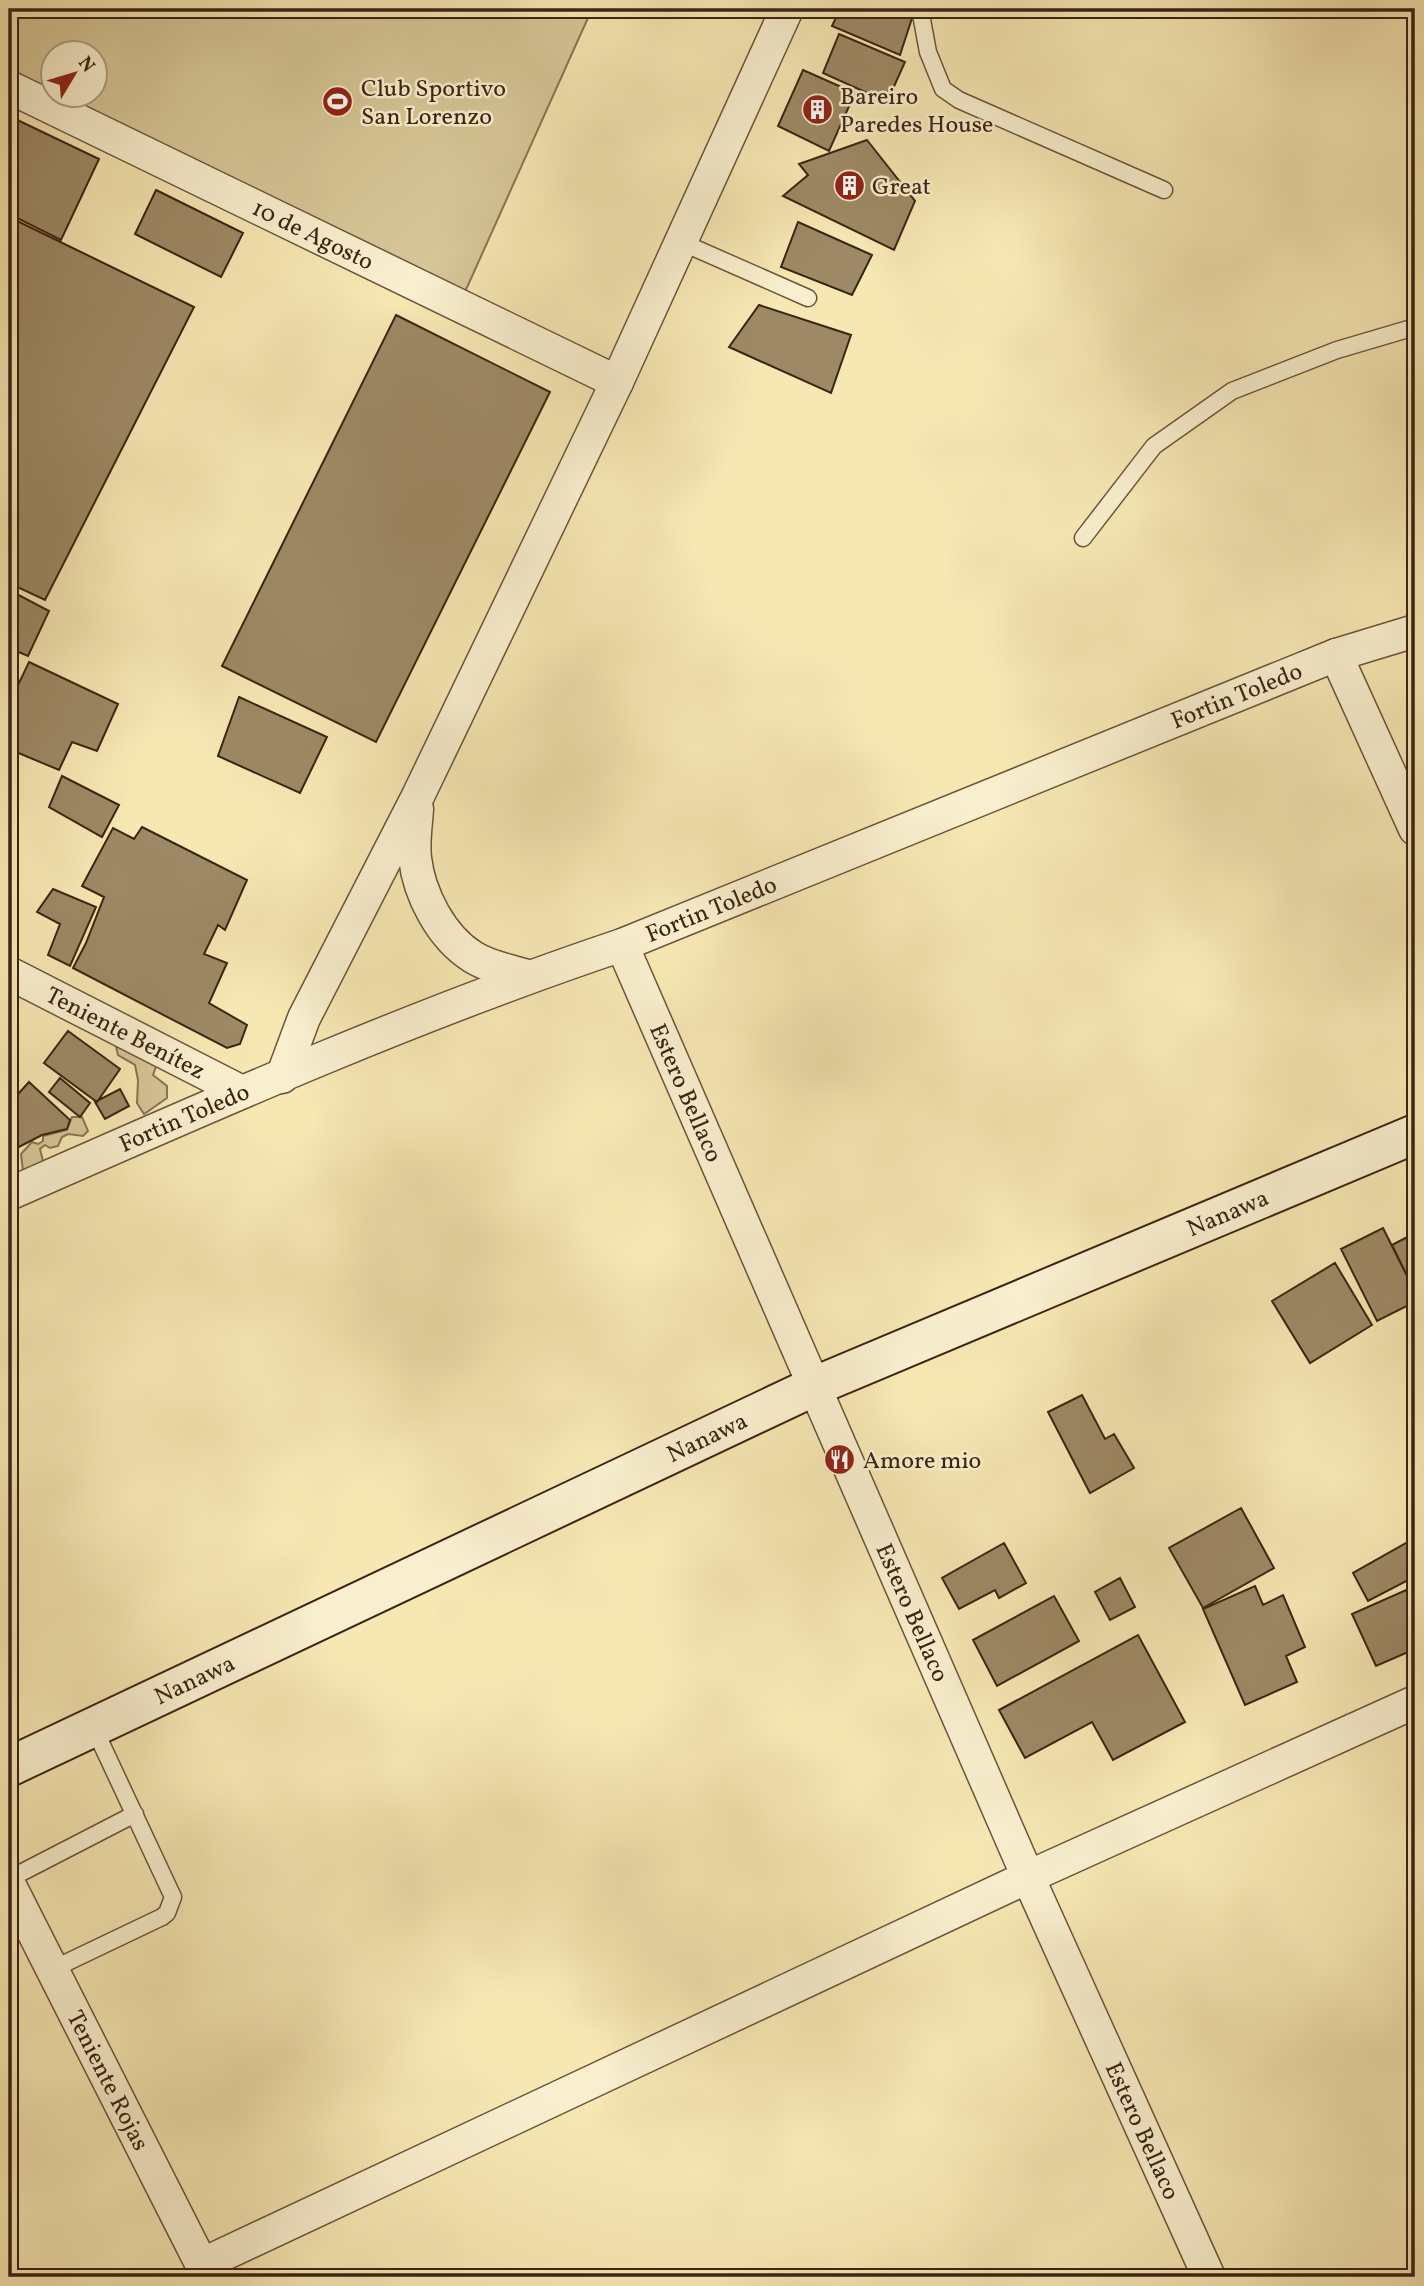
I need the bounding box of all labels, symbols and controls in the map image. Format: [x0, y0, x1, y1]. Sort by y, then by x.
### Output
north arrow [38, 38, 108, 108]
text: N [71, 51, 100, 78]
place label: Club Sportivo San Lorenzo [361, 73, 506, 135]
place label: Bareiro Paredes House [840, 81, 993, 143]
sports icon: Club Sportivo San Lorenzo [321, 85, 355, 119]
building icon: Bareiro Paredes House [800, 93, 834, 127]
building icon: Great [832, 169, 866, 203]
place label: Great [872, 171, 931, 205]
street label: 10 de Agosto [246, 192, 379, 280]
street label: Fortin Toledo [1166, 655, 1308, 739]
street label: Fortin Toledo [641, 869, 783, 953]
street label: Teniente Benítez [39, 979, 210, 1089]
street label: Estero Bellaco [639, 1019, 730, 1168]
street label: Fortin Toledo [114, 1076, 255, 1162]
street label: Nanawa [1182, 1182, 1275, 1247]
street label: Nanawa [662, 1405, 754, 1473]
restaurant icon: Amore mio [823, 1443, 857, 1477]
place label: Amore mio [863, 1445, 981, 1479]
street label: Estero Bellaco [866, 1539, 956, 1688]
street label: Nanawa [149, 1647, 241, 1715]
street label: Teniente Rojas [57, 2005, 156, 2157]
street label: Estero Bellaco [1095, 2057, 1187, 2206]

